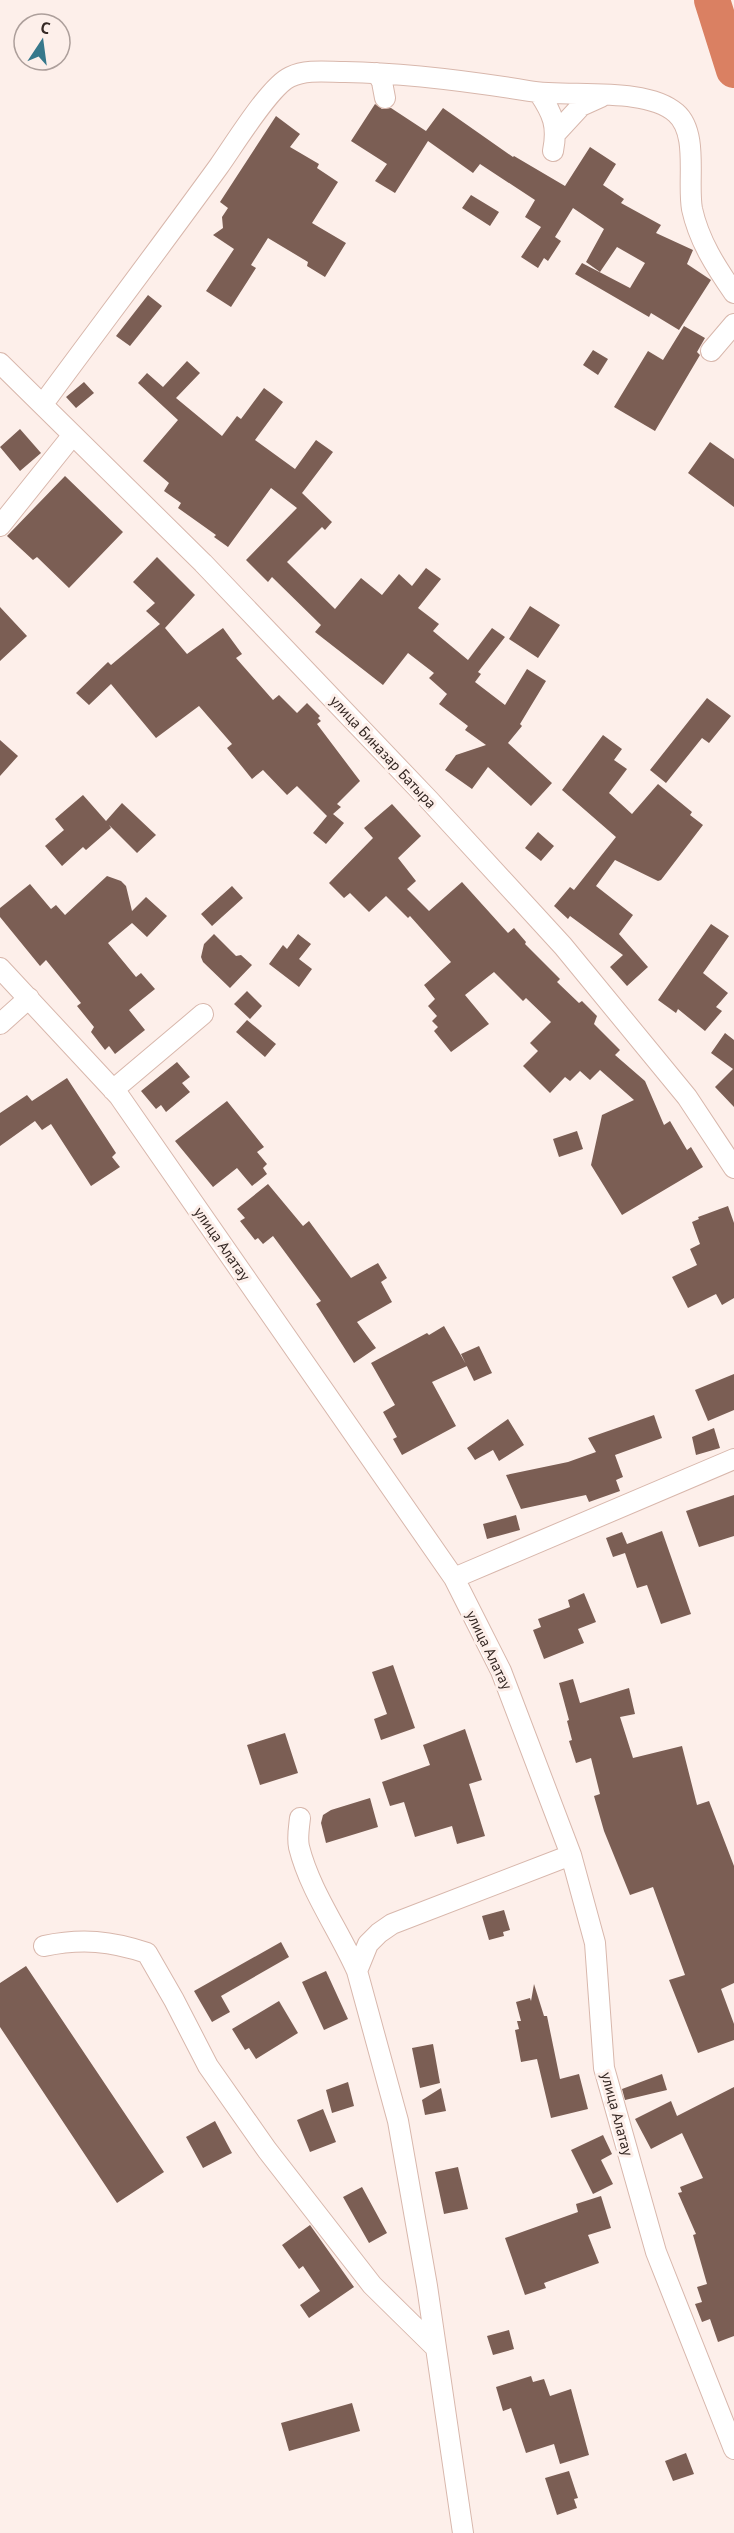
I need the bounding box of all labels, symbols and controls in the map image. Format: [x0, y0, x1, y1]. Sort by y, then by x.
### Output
north arrow [12, 12, 72, 72]
text: С [39, 17, 52, 38]
street label: улица Биназар Батыра [326, 691, 441, 812]
street label: улица Алатау [190, 1203, 255, 1284]
street label: улица Алатау [462, 1607, 517, 1692]
street label: улица Алатау [597, 2070, 638, 2158]

